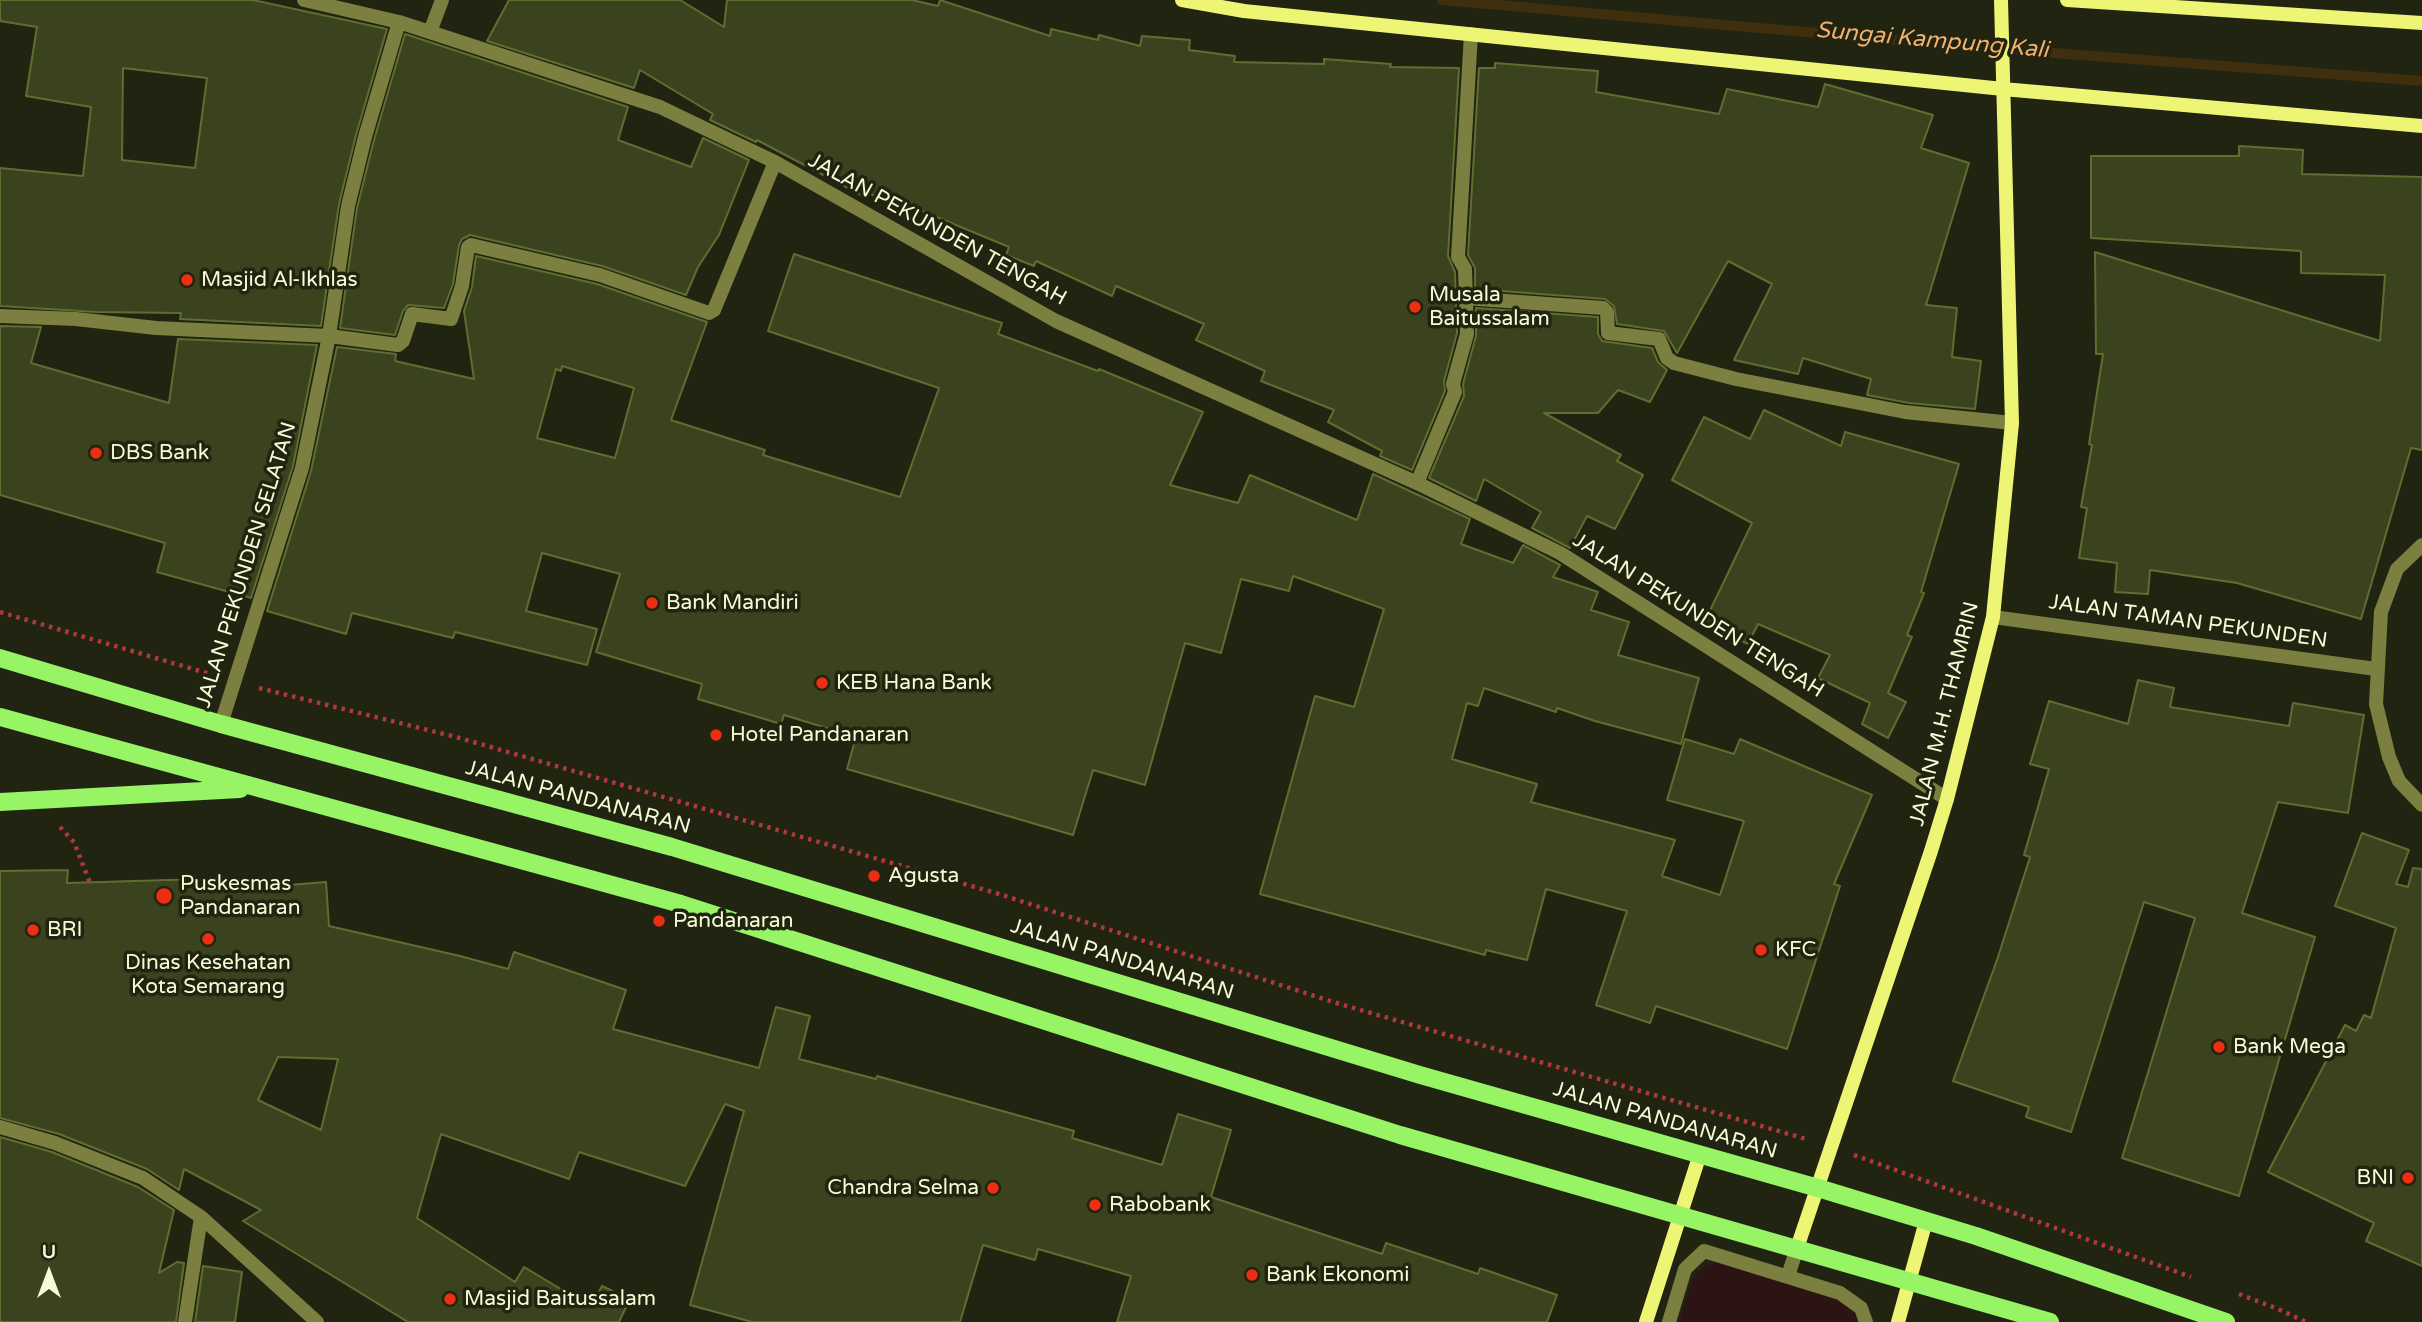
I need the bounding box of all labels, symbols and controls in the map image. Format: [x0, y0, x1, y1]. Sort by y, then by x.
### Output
water label: Sungai Kampung Kali [1815, 17, 2049, 65]
street label: JALAN PEKUNDEN TENGAH [803, 148, 1071, 312]
place label: Masjid Al-Ikhlas [201, 267, 358, 293]
marker: Masjid Al-Ikhlas [179, 272, 195, 288]
place label: Musala Baitussalam [1429, 282, 1550, 332]
marker: Musala Baitussalam [1407, 299, 1423, 315]
street label: JALAN PEKUNDEN SELATAN [191, 419, 303, 711]
place label: DBS Bank [110, 440, 209, 466]
marker: DBS Bank [88, 445, 104, 461]
street label: JALAN PEKUNDEN TENGAH [1568, 528, 1828, 704]
place label: Bank Mandiri [666, 590, 799, 616]
street label: JALAN TAMAN PEKUNDEN [2047, 590, 2329, 654]
marker: Bank Mandiri [644, 595, 660, 611]
street label: JALAN M.H. THAMRIN [1905, 599, 1985, 829]
place label: KEB Hana Bank [836, 670, 992, 696]
marker: KEB Hana Bank [814, 675, 830, 691]
place label: Hotel Pandanaran [730, 722, 909, 748]
marker: Hotel Pandanaran [708, 727, 724, 743]
street label: JALAN PANDANARAN [463, 756, 693, 840]
place label: Agusta [888, 863, 959, 889]
marker: Agusta [866, 868, 882, 884]
place label: Puskesmas Pandanaran [180, 871, 300, 921]
marker: Puskesmas Pandanaran [154, 886, 174, 906]
place label: Pandanaran [673, 908, 793, 934]
marker: Pandanaran [651, 913, 667, 929]
street label: JALAN PANDANARAN [1007, 914, 1237, 1006]
place label: BRI [47, 917, 82, 943]
marker: BRI [25, 922, 41, 938]
marker: Dinas Kesehatan Kota Semarang [200, 931, 216, 947]
place label: KFC [1775, 937, 1816, 963]
marker: KFC [1753, 942, 1769, 958]
place label: Dinas Kesehatan Kota Semarang [125, 950, 291, 1000]
place label: Bank Mega [2233, 1034, 2346, 1060]
marker: Bank Mega [2211, 1039, 2227, 1055]
street label: JALAN PANDANARAN [1550, 1077, 1780, 1165]
place label: BNI [2357, 1165, 2394, 1191]
marker: BNI [2400, 1170, 2416, 1186]
place label: Chandra Selma [827, 1175, 979, 1201]
marker: Chandra Selma [985, 1180, 1001, 1196]
place label: Rabobank [1109, 1192, 1211, 1218]
marker: Rabobank [1087, 1197, 1103, 1213]
north arrow [14, 1238, 84, 1308]
text: U [42, 1241, 56, 1263]
place label: Bank Ekonomi [1266, 1262, 1410, 1288]
marker: Bank Ekonomi [1244, 1267, 1260, 1283]
place label: Masjid Baitussalam [464, 1286, 656, 1312]
marker: Masjid Baitussalam [442, 1291, 458, 1307]

